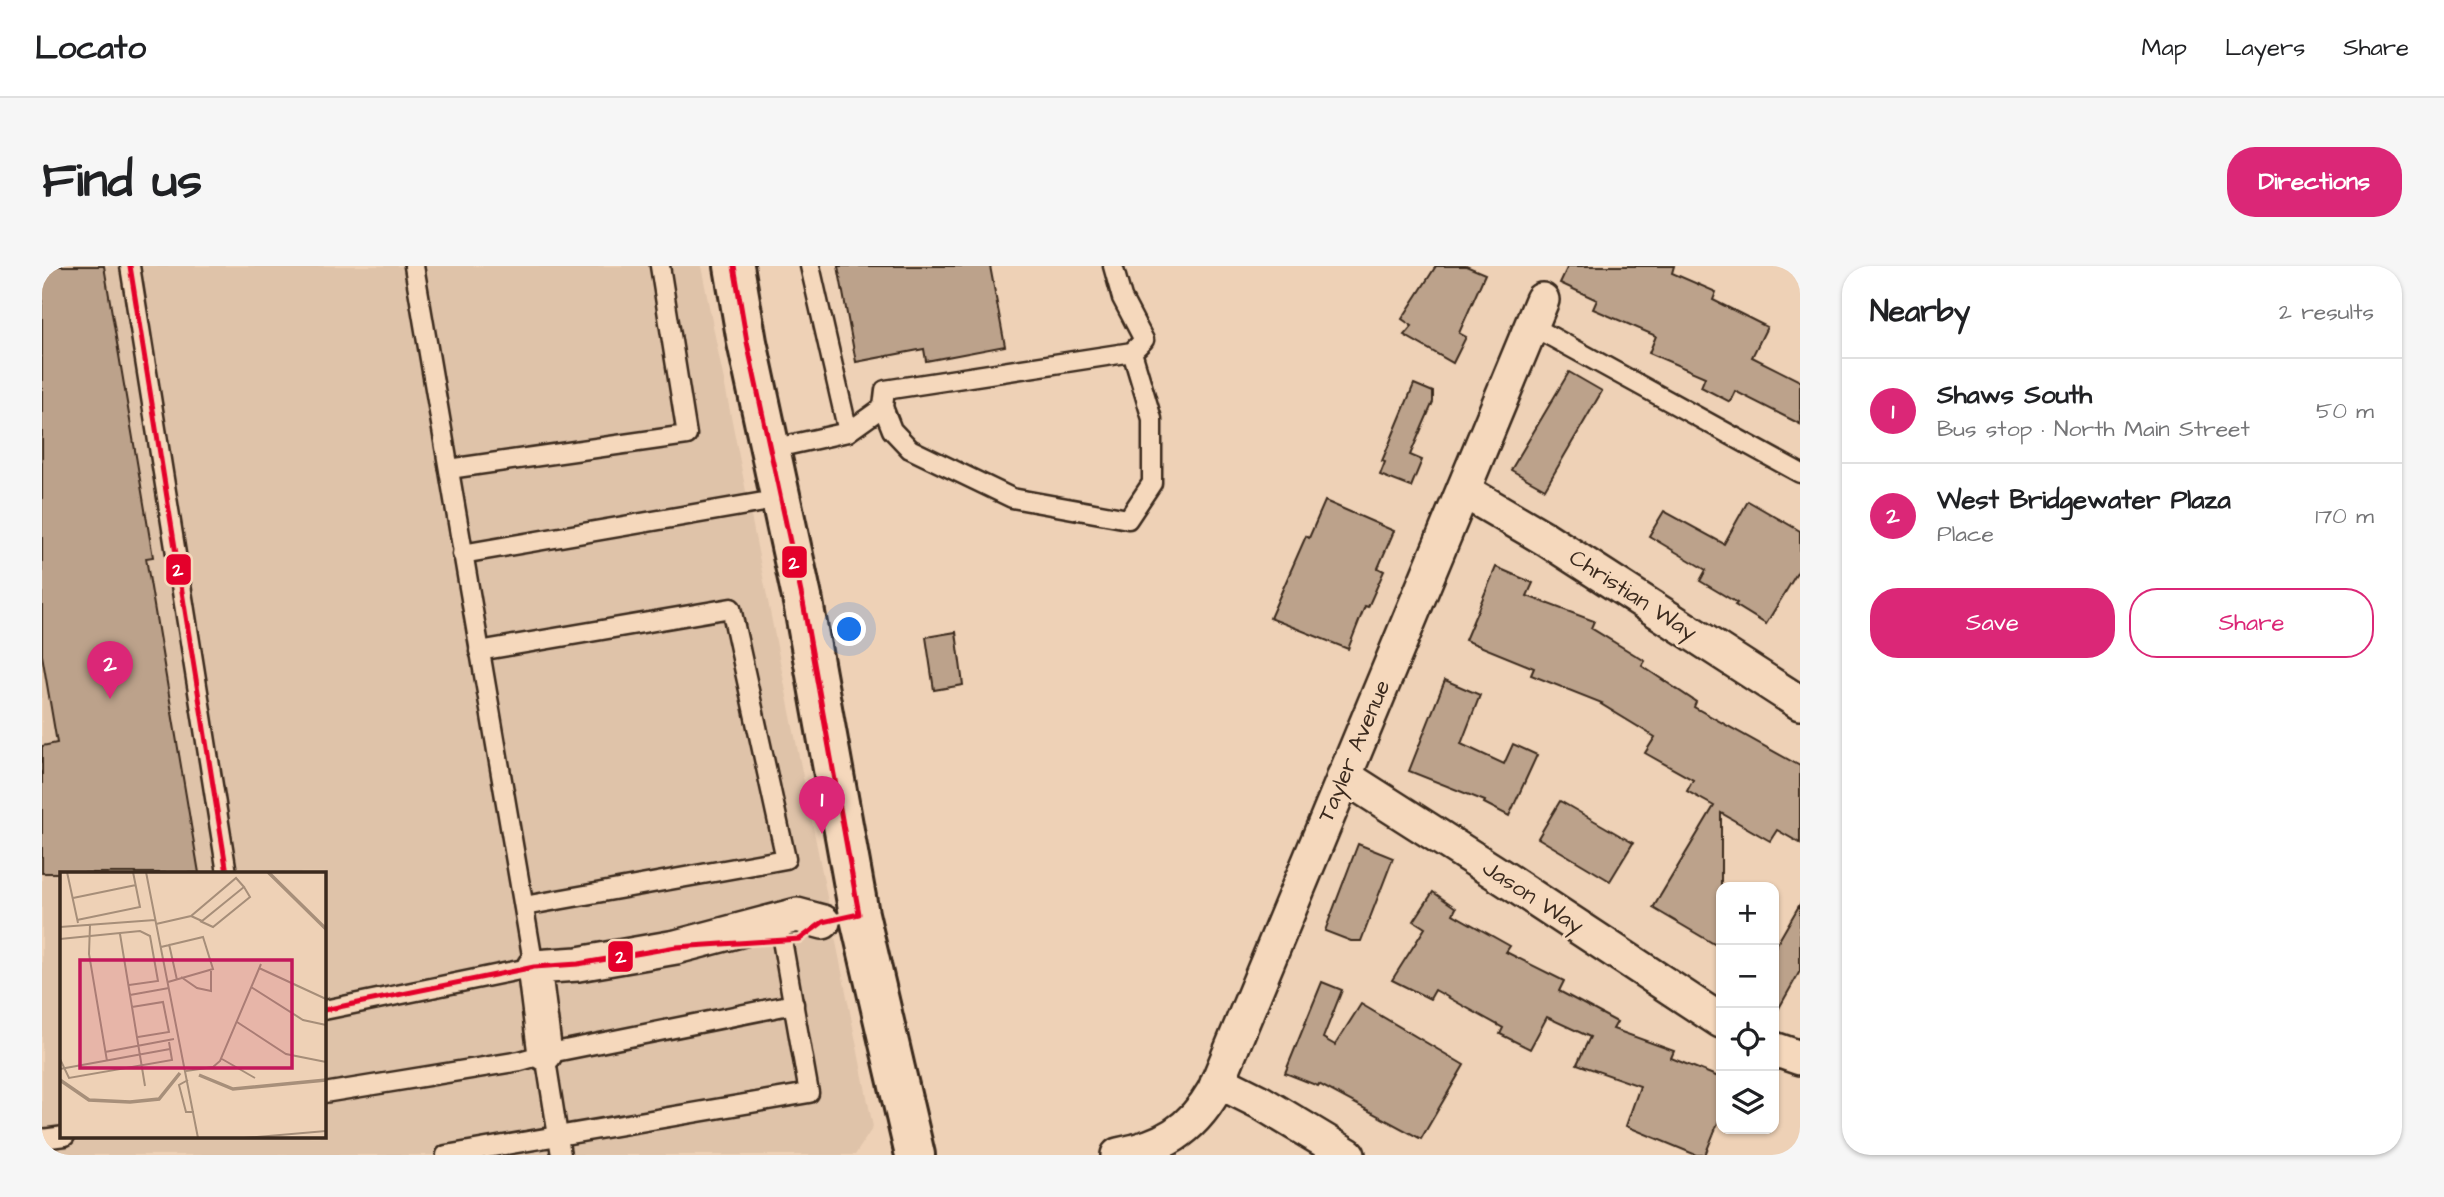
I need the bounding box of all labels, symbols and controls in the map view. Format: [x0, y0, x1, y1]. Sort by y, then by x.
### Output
text: Locato [35, 25, 146, 71]
text: Map [2142, 31, 2187, 65]
text: Layers [2225, 31, 2305, 65]
text: Share [2343, 31, 2409, 65]
button: Directions [2227, 147, 2402, 217]
text: Find us [42, 148, 202, 216]
text: Nearby [1870, 291, 1970, 333]
text: 2 results [2279, 296, 2374, 328]
text: Shaws South [1937, 377, 2092, 413]
text: 1 [1892, 395, 1894, 427]
text: 50 m [2316, 395, 2374, 427]
text: Bus stop · North Main Street [1937, 413, 2250, 445]
text: West Bridgewater Plaza [1937, 482, 2231, 518]
text: 2 [1886, 500, 1900, 532]
text: 170 m [2315, 500, 2374, 532]
text: Place [1937, 518, 1994, 550]
street label: Christian Way [1562, 542, 1703, 649]
line badge: 2 [781, 545, 808, 579]
text: 2 [788, 550, 800, 577]
line badge: 2 [165, 553, 192, 586]
text: 2 [172, 557, 184, 584]
button: Save [1870, 588, 2115, 658]
button: Share [2129, 588, 2374, 658]
your location [832, 612, 866, 646]
pin: 2 [87, 641, 133, 699]
street label: Tayler Avenue [1310, 675, 1399, 827]
pin: 1 [799, 776, 845, 834]
street label: Jason Way [1476, 852, 1590, 943]
inset map [60, 872, 326, 1138]
map controls [1716, 882, 1779, 1134]
button: + [1716, 882, 1779, 945]
line badge: 2 [607, 940, 634, 973]
text: 2 [615, 944, 627, 971]
button: − [1716, 945, 1779, 1008]
button: locate [1716, 1008, 1779, 1071]
button: layers [1716, 1071, 1779, 1134]

